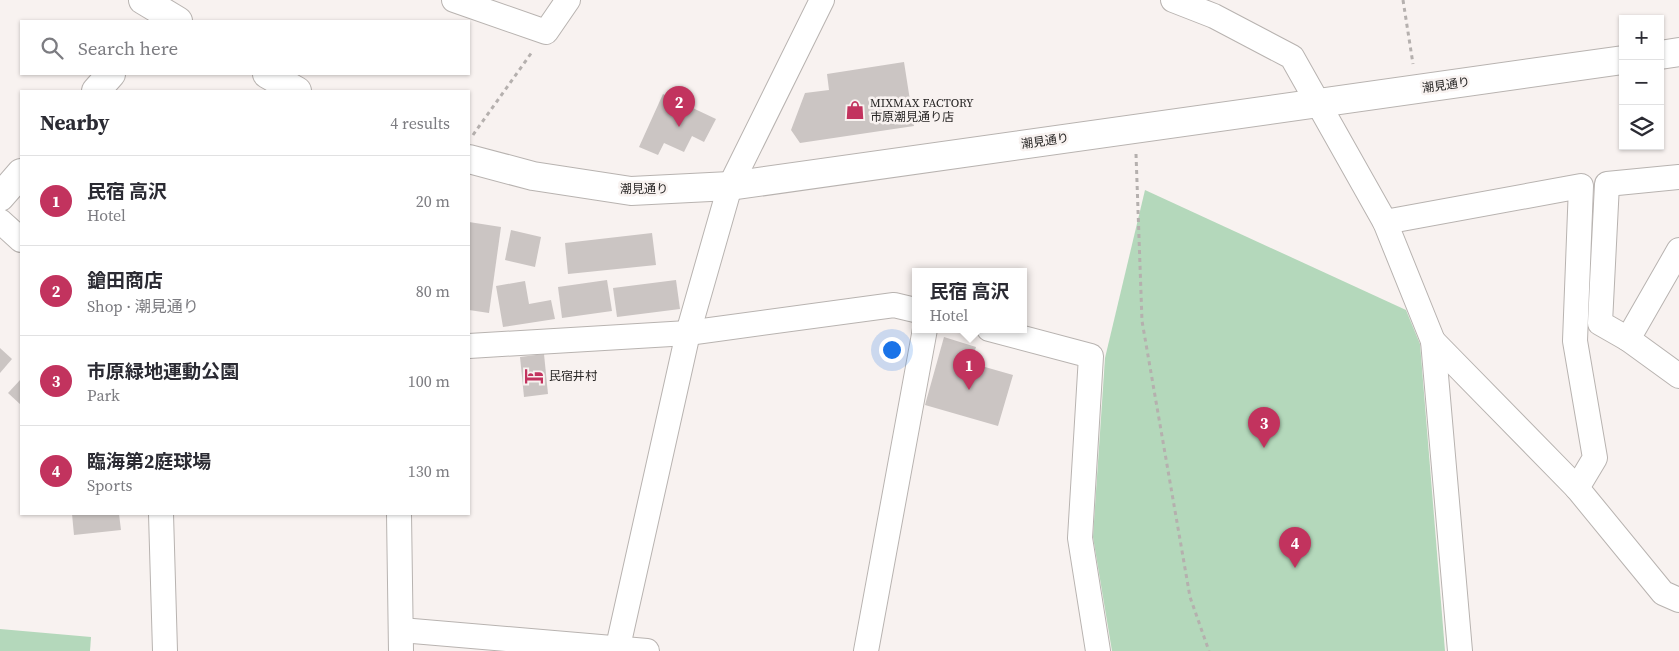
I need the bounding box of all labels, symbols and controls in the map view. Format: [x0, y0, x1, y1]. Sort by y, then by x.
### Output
map controls [1619, 15, 1664, 150]
button: + [1619, 15, 1664, 60]
search box [20, 20, 470, 75]
icon: search [38, 34, 66, 62]
text: Search here [78, 35, 178, 61]
button: − [1619, 60, 1664, 105]
street label: 潮見通り [1421, 74, 1471, 96]
pin: 2 [663, 86, 695, 127]
place label: MIXMAX FACTORY 市原潮見通り店 [870, 95, 974, 125]
shop icon: MIXMAX FACTORY 市原潮見通り店 [844, 99, 866, 121]
button: layers [1619, 105, 1664, 150]
text: Nearby [40, 108, 110, 137]
text: 4 results [390, 112, 450, 134]
street label: 潮見通り [1020, 130, 1070, 152]
text: 民宿 高沢 [87, 178, 167, 204]
street label: 潮見通り [620, 181, 668, 197]
text: 1 [52, 190, 60, 212]
text: 20 m [416, 190, 450, 212]
text: Hotel [87, 204, 126, 226]
text: 鎗田商店 [87, 267, 163, 293]
popup [912, 268, 1027, 333]
text: 民宿 高沢 [929, 278, 1010, 304]
text: 2 [52, 280, 60, 302]
text: 80 m [416, 280, 450, 302]
text: Shop · 潮見通り [87, 295, 199, 317]
text: Hotel [929, 304, 968, 326]
your location [879, 337, 905, 363]
pin: 1 [953, 349, 985, 390]
text: 市原緑地運動公園 [87, 358, 239, 384]
hotel icon: 民宿井村 [523, 365, 545, 387]
place label: 民宿井村 [549, 368, 598, 384]
text: 3 [52, 370, 60, 392]
text: 100 m [408, 370, 450, 392]
text: Park [87, 384, 120, 406]
pin: 3 [1248, 407, 1280, 448]
text: 臨海第2庭球場 [87, 448, 211, 474]
text: 4 [52, 460, 60, 482]
text: 130 m [408, 460, 450, 482]
text: Sports [87, 474, 132, 496]
pin: 4 [1279, 527, 1311, 568]

